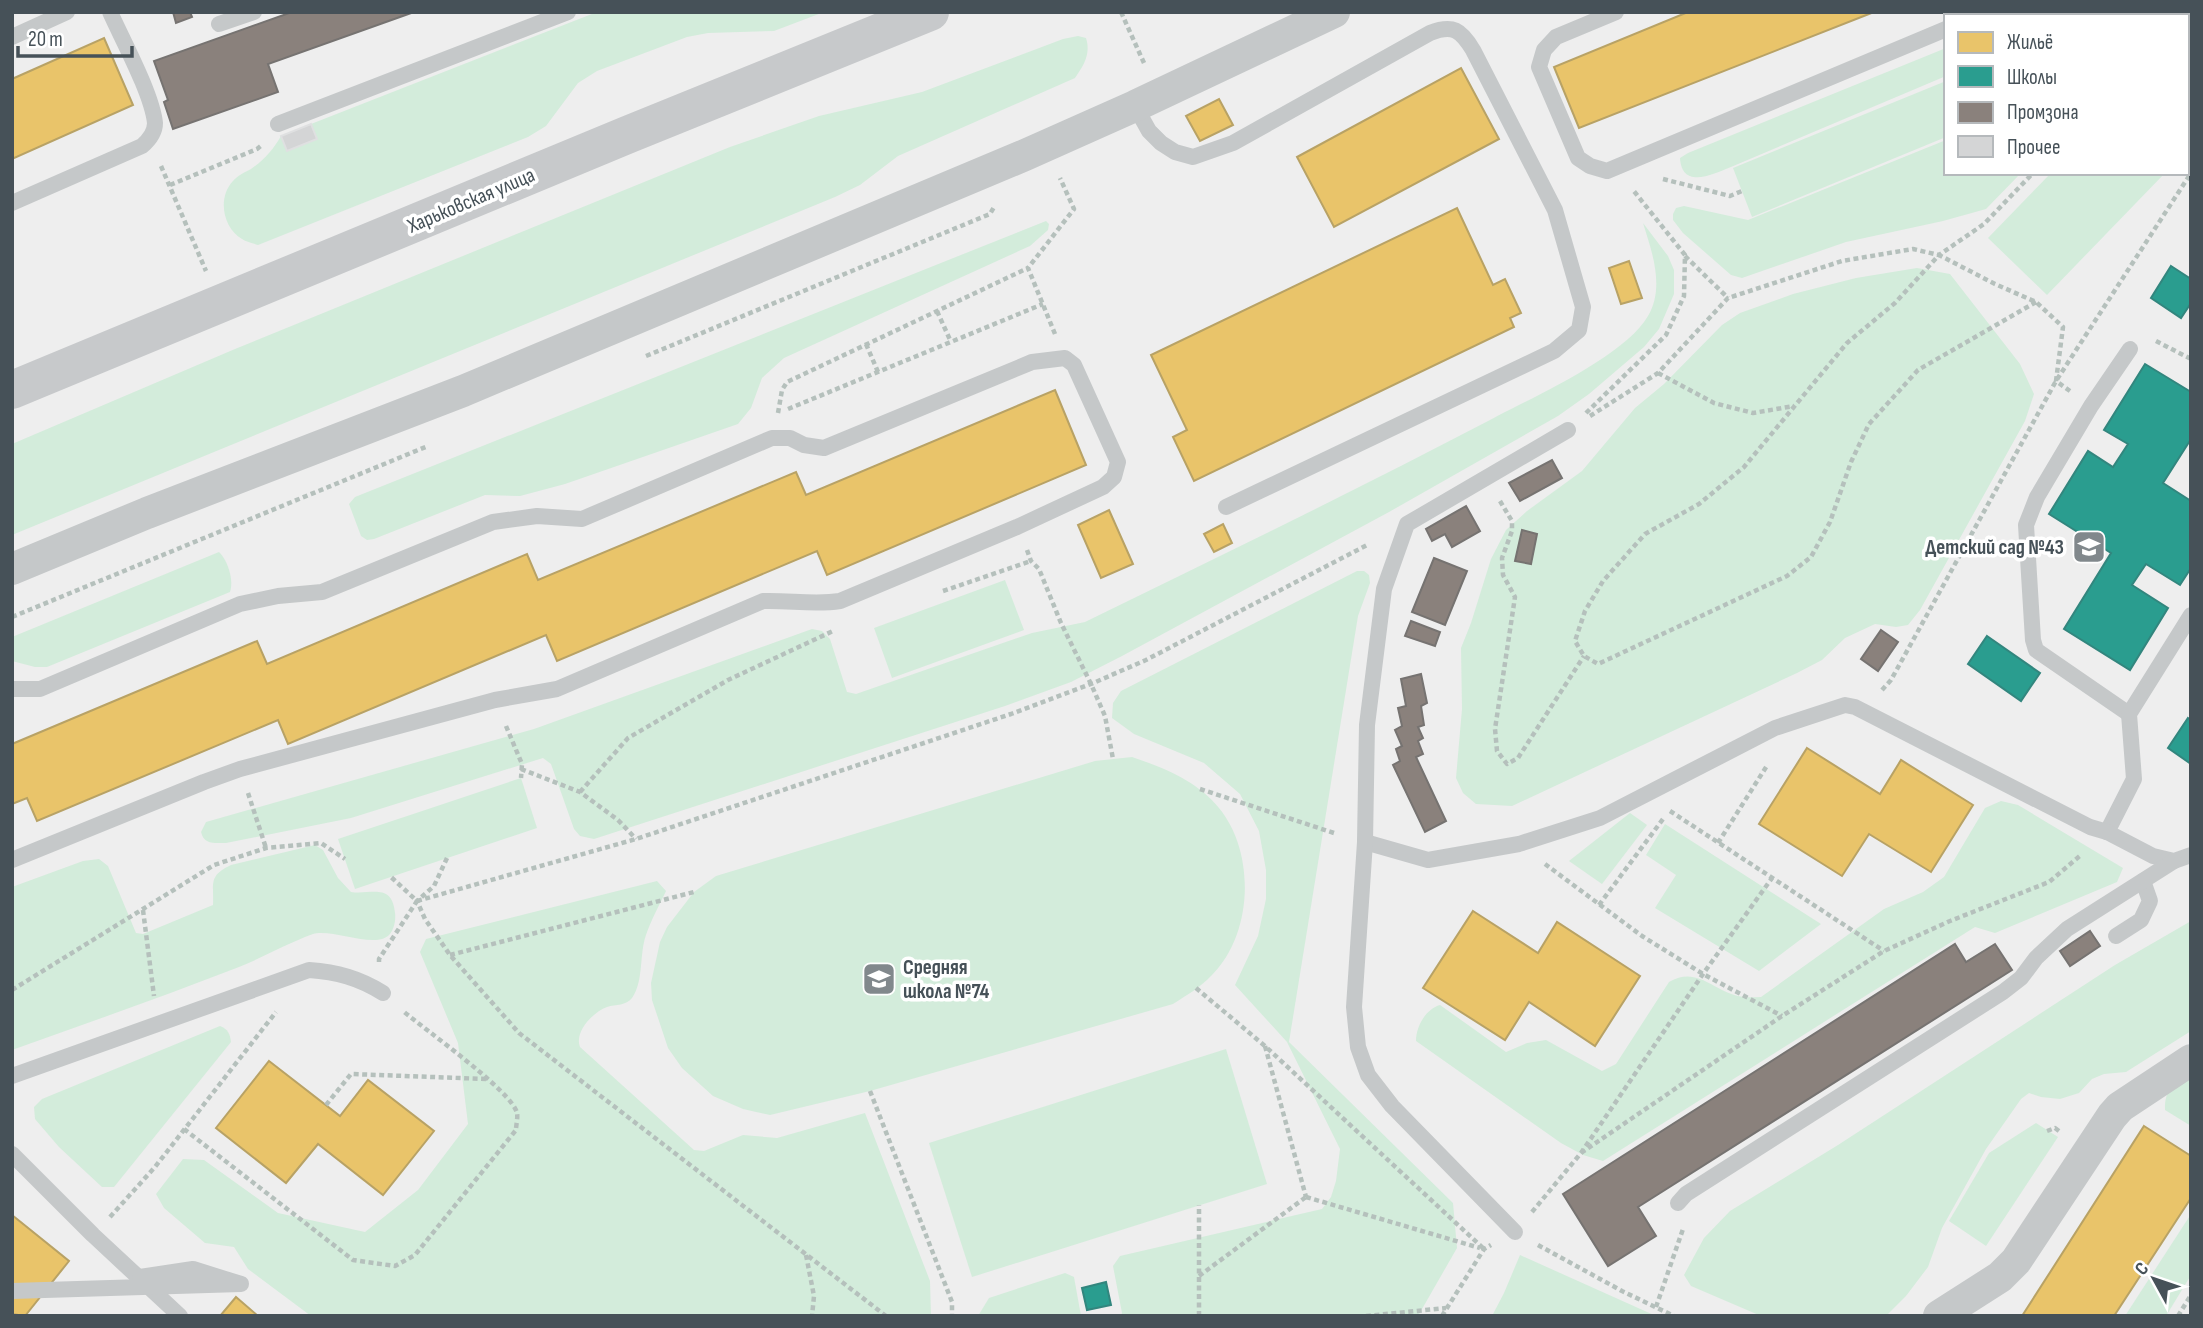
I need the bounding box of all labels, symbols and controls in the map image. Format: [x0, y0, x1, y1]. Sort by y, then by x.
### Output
scale bar [18, 14, 131, 58]
legend [1944, 14, 2189, 175]
text: 20 m [28, 27, 63, 52]
text: Жильё [2007, 30, 2053, 55]
text: Школы [2007, 65, 2057, 90]
text: Промзона [2007, 100, 2078, 125]
text: Прочее [2007, 135, 2060, 160]
street label: Харьковская улица [403, 162, 539, 239]
school or university icon: Детский сад №43 [2070, 528, 2108, 566]
place label: Детский сад №43 [1925, 535, 2064, 560]
place label: Средняя школа №74 [903, 955, 989, 1004]
school or university icon: Средняя школа №74 [860, 960, 898, 998]
north arrow [2119, 1244, 2189, 1314]
text: С [2130, 1258, 2154, 1280]

